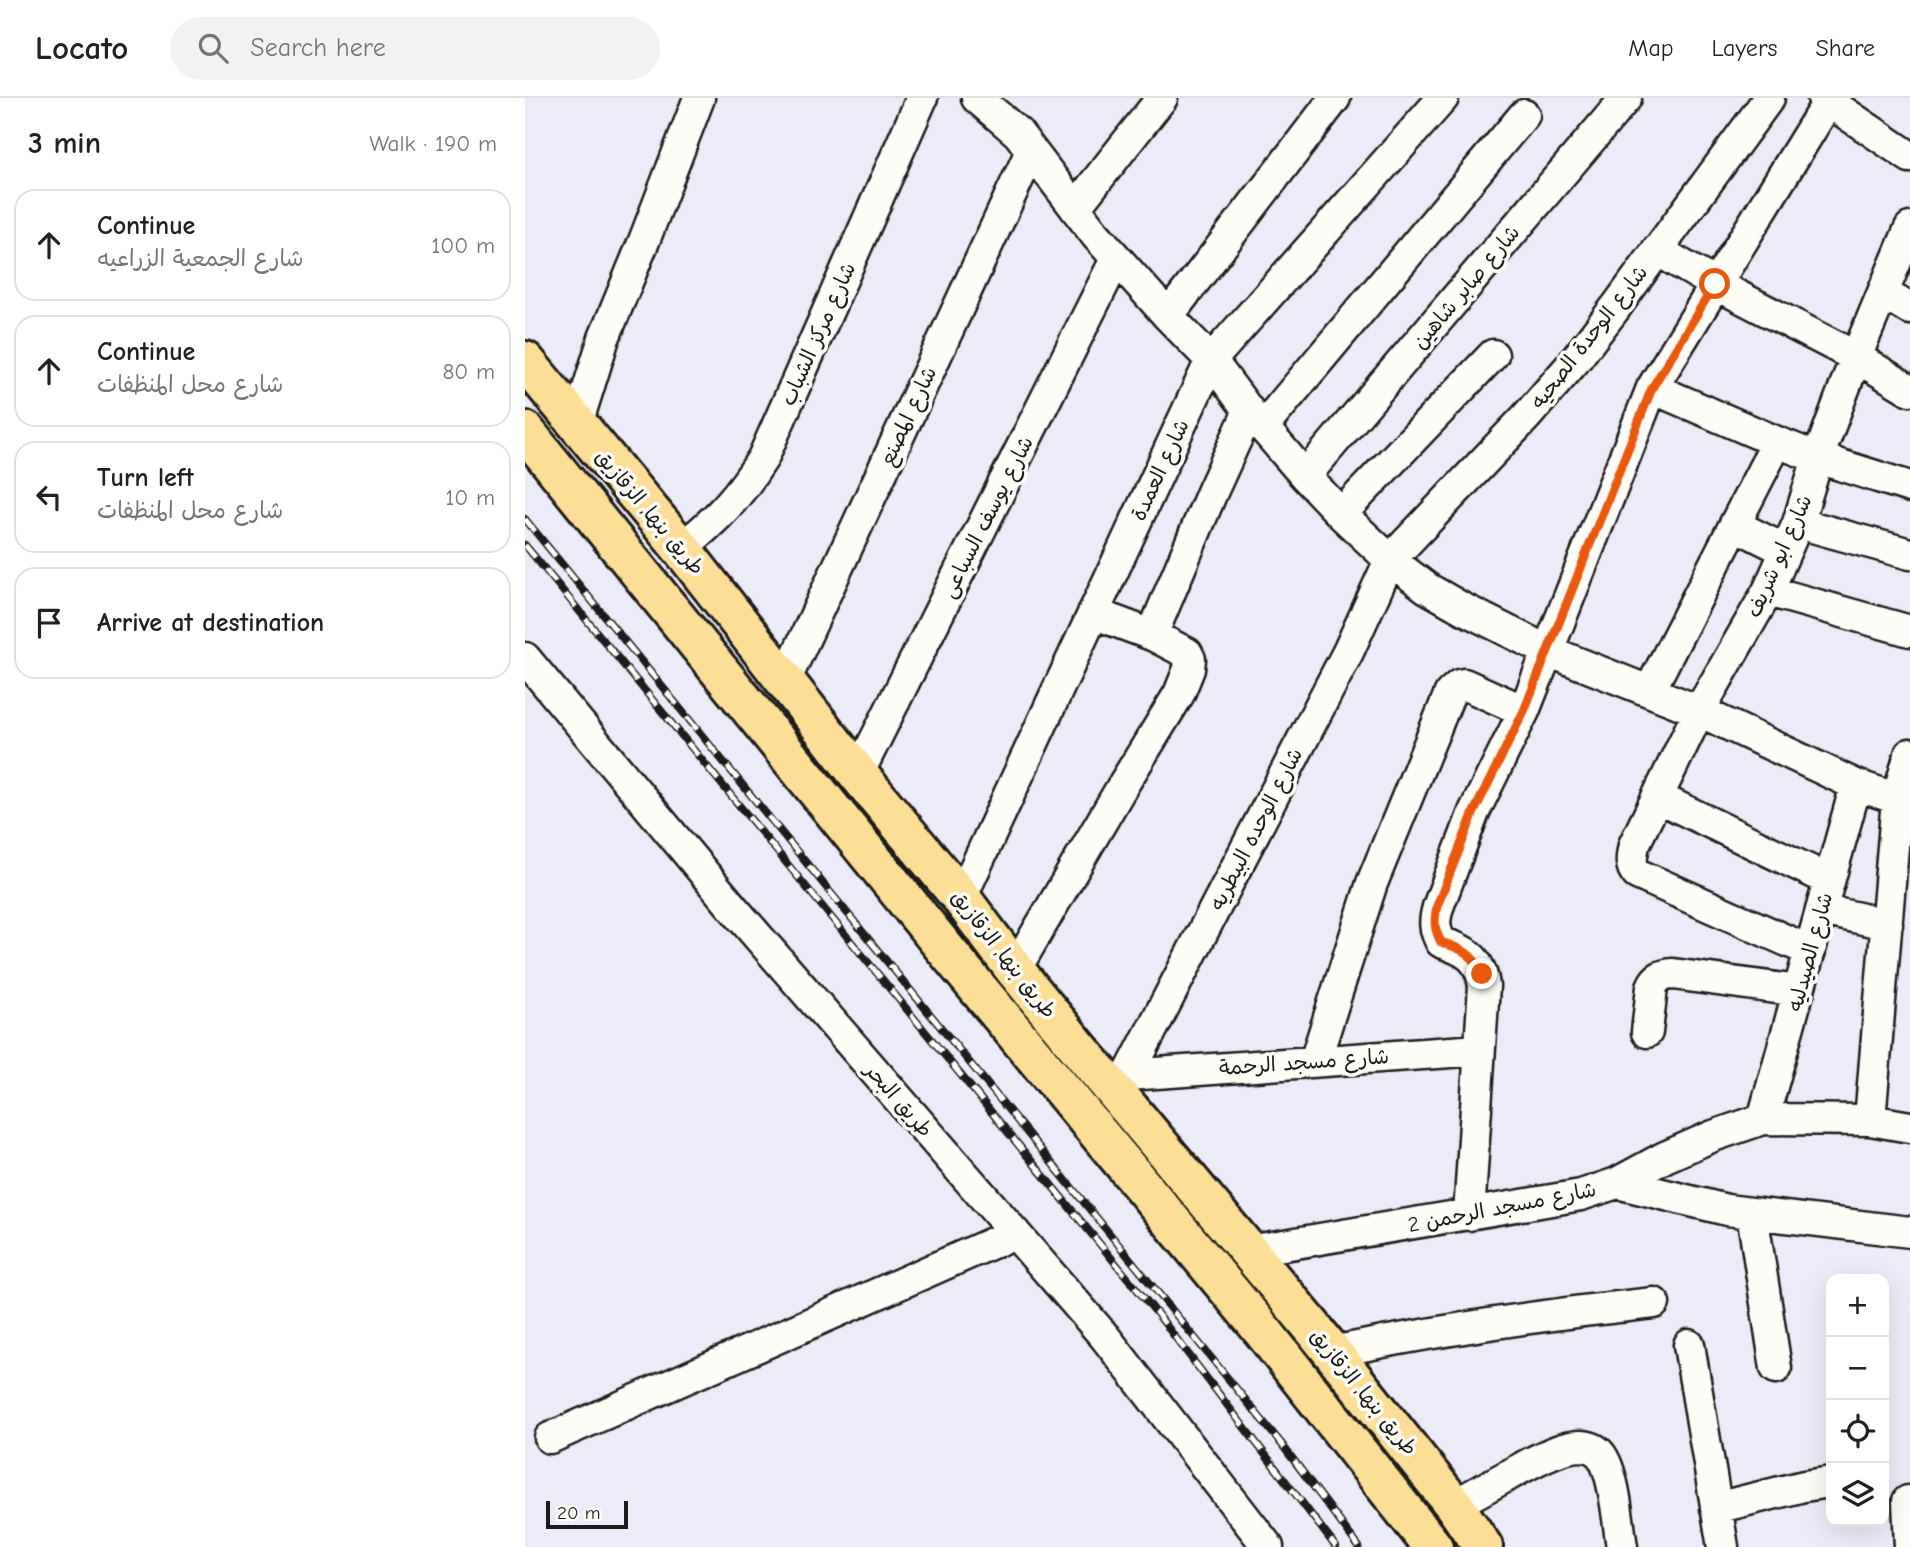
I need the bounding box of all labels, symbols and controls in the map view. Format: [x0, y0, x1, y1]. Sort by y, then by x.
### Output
search box [170, 17, 660, 80]
text: Locato [35, 29, 128, 67]
icon: search [194, 29, 232, 67]
text: Search here [250, 33, 386, 63]
text: Map [1628, 34, 1674, 62]
text: Layers [1712, 34, 1777, 62]
text: Share [1815, 34, 1875, 62]
text: 3 min [28, 126, 101, 161]
text: Walk · 190 m [369, 130, 497, 157]
text: Continue [97, 211, 195, 241]
street label: شارع صابر شاهين [1407, 220, 1527, 356]
icon: ahead [30, 226, 68, 264]
text: 100 m [431, 232, 495, 259]
text: شارع الجمعية الزراعيه [97, 245, 304, 272]
street label: شارع مركز الشباب [776, 259, 863, 411]
street label: شارع الوحدة الصحيه [1526, 261, 1655, 415]
route start [1699, 268, 1730, 299]
text: Continue [97, 337, 195, 367]
icon: ahead [30, 352, 68, 390]
text: 80 m [442, 358, 495, 385]
street label: شارع المصنع [875, 363, 944, 471]
text: شارع محل المنظفات [97, 371, 283, 398]
street label: شارع العمدة [1126, 416, 1197, 526]
street label: شارع يوسف السباعى [936, 432, 1041, 603]
street label: طريق بنها, الزقازيق [590, 445, 709, 580]
text: Turn left [97, 463, 194, 493]
icon: left [30, 478, 68, 516]
text: 10 m [445, 484, 495, 511]
street label: شارع ابو شريف [1741, 491, 1820, 622]
text: شارع محل المنظفات [97, 497, 283, 524]
icon: arrive [30, 604, 68, 642]
text: Arrive at destination [97, 608, 324, 638]
street label: شارع الوحده البيطريه [1205, 744, 1310, 916]
street label: طريق بنها, الزقازيق [946, 885, 1061, 1023]
street label: شارع الصيدليه [1783, 890, 1840, 1015]
route end [1466, 958, 1497, 989]
street label: شارع مسجد الرحمة [1218, 1044, 1390, 1083]
street label: طريق البحر [858, 1057, 938, 1143]
street label: شارع مسجد الرحمن 2 [1406, 1177, 1599, 1240]
map controls [1826, 1274, 1889, 1526]
button: + [1826, 1274, 1889, 1337]
street label: طريق بنها, الزقازيق [1305, 1324, 1422, 1461]
button: − [1826, 1337, 1889, 1400]
button: locate [1826, 1400, 1889, 1463]
button: layers [1826, 1463, 1889, 1526]
scale bar [546, 1498, 628, 1530]
text: 20 m [557, 1502, 601, 1524]

